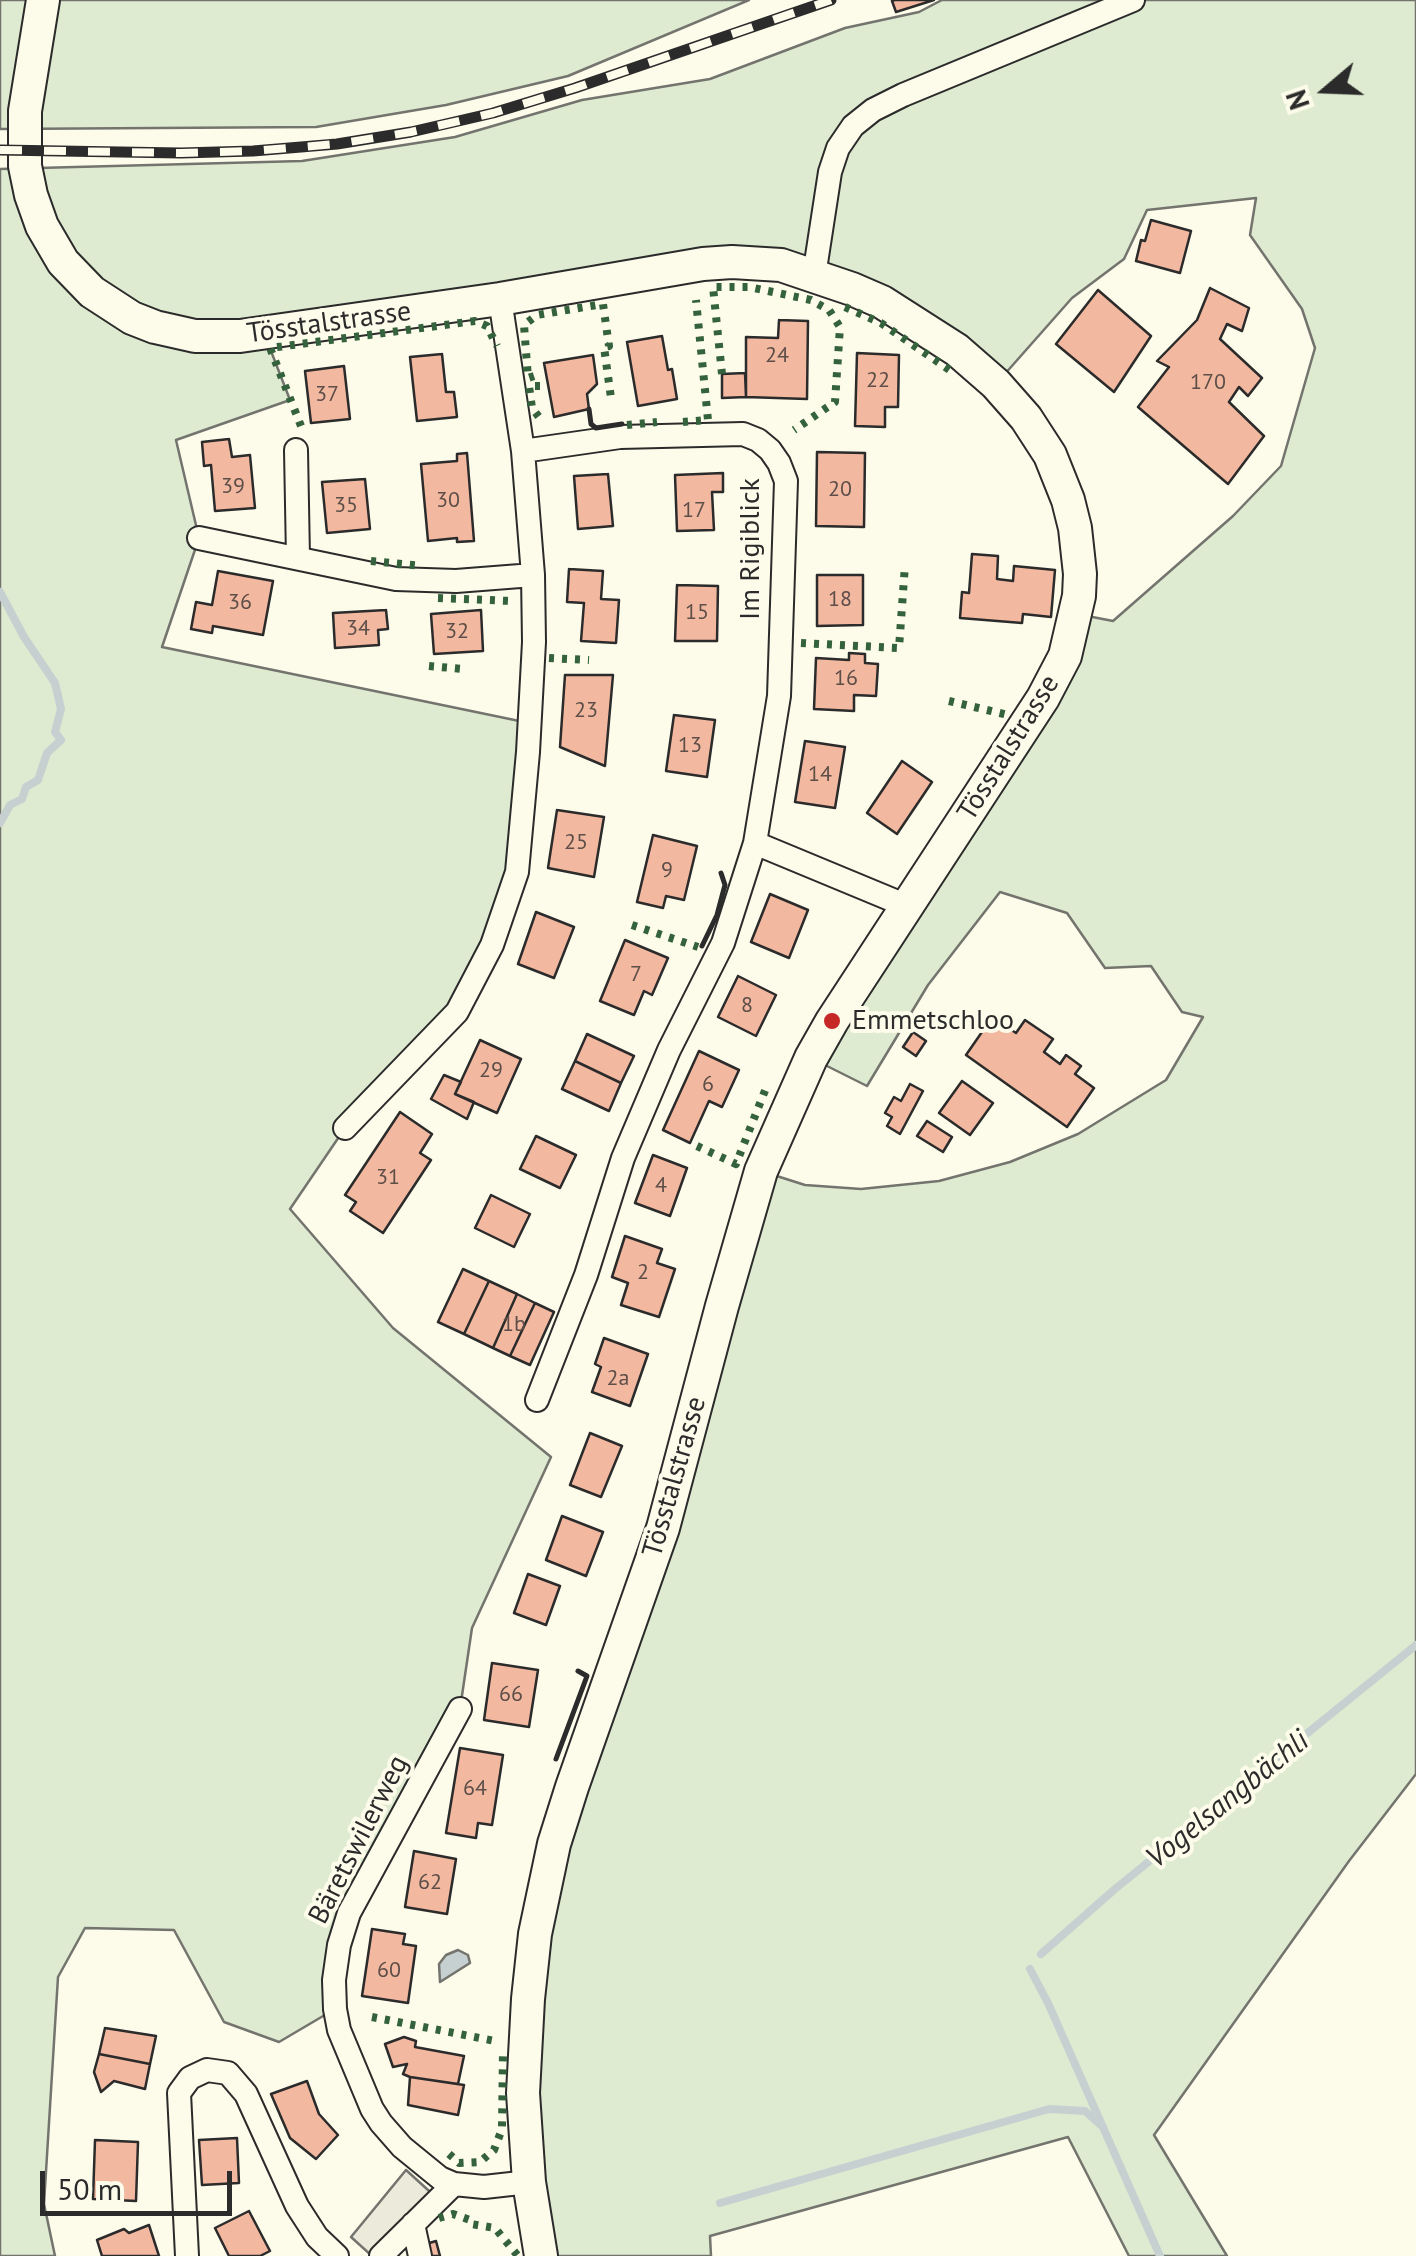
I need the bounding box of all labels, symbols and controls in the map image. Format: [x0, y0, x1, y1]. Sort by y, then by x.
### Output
north arrow [1276, 40, 1376, 140]
text: N [1277, 85, 1318, 115]
street label: Tösstalstrasse [245, 295, 413, 351]
house number: 24 [765, 343, 789, 369]
house number: 22 [866, 368, 890, 394]
house number: 170 [1190, 370, 1226, 396]
house number: 37 [315, 382, 339, 408]
house number: 39 [221, 474, 245, 500]
house number: 20 [828, 477, 852, 503]
street label: Im Rigiblick [734, 478, 768, 620]
house number: 30 [436, 488, 460, 514]
house number: 35 [334, 493, 358, 519]
house number: 17 [682, 498, 706, 524]
house number: 18 [828, 587, 852, 613]
house number: 36 [228, 590, 252, 616]
house number: 15 [685, 600, 709, 626]
house number: 34 [346, 616, 370, 642]
house number: 32 [445, 619, 469, 645]
house number: 16 [834, 666, 858, 692]
street label: Tösstalstrasse [951, 669, 1067, 827]
house number: 23 [574, 698, 598, 724]
house number: 13 [678, 733, 702, 759]
house number: 14 [808, 762, 832, 788]
house number: 25 [564, 830, 588, 856]
house number: 9 [661, 858, 673, 884]
house number: 7 [630, 962, 642, 988]
house number: 8 [741, 993, 753, 1019]
place label: Emmetschloo [852, 1004, 1014, 1038]
marker: Emmetschloo [821, 1010, 843, 1032]
house number: 29 [479, 1058, 503, 1084]
house number: 6 [702, 1072, 714, 1098]
house number: 31 [376, 1165, 400, 1191]
house number: 4 [655, 1173, 667, 1199]
house number: 2 [637, 1260, 649, 1286]
house number: 1b [502, 1312, 526, 1338]
house number: 2a [607, 1366, 629, 1392]
street label: Tösstalstrasse [636, 1393, 714, 1561]
house number: 66 [499, 1682, 523, 1708]
water label: Vogelsangbächli [1139, 1723, 1317, 1877]
street label: Bäretswilerweg [302, 1750, 416, 1930]
house number: 64 [463, 1776, 487, 1802]
house number: 62 [418, 1870, 442, 1896]
house number: 60 [377, 1958, 401, 1984]
scale bar [45, 2151, 238, 2213]
text: 50 m [57, 2169, 122, 2208]

